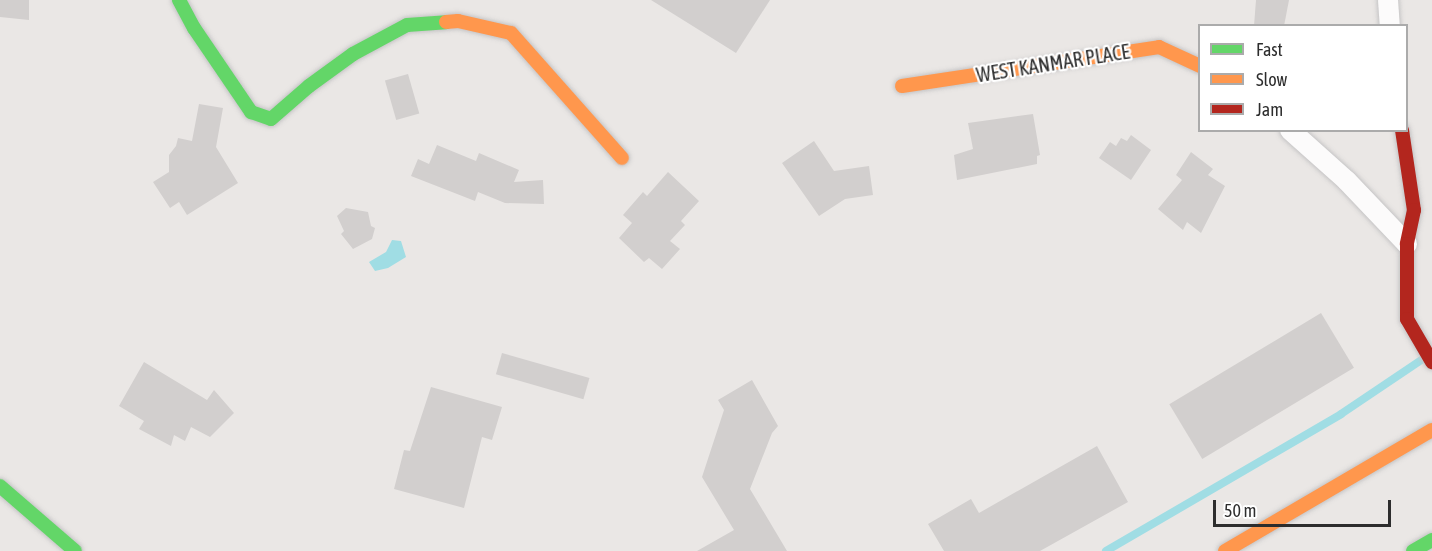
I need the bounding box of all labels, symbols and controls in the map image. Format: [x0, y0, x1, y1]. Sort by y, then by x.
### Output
legend [1198, 24, 1408, 132]
street label: WEST KANMAR PLACE [975, 39, 1131, 87]
text: Fast [1256, 39, 1283, 60]
text: Slow [1256, 69, 1287, 90]
text: Jam [1256, 99, 1283, 120]
scale bar [1216, 488, 1394, 526]
text: 50 m [1224, 500, 1256, 521]

